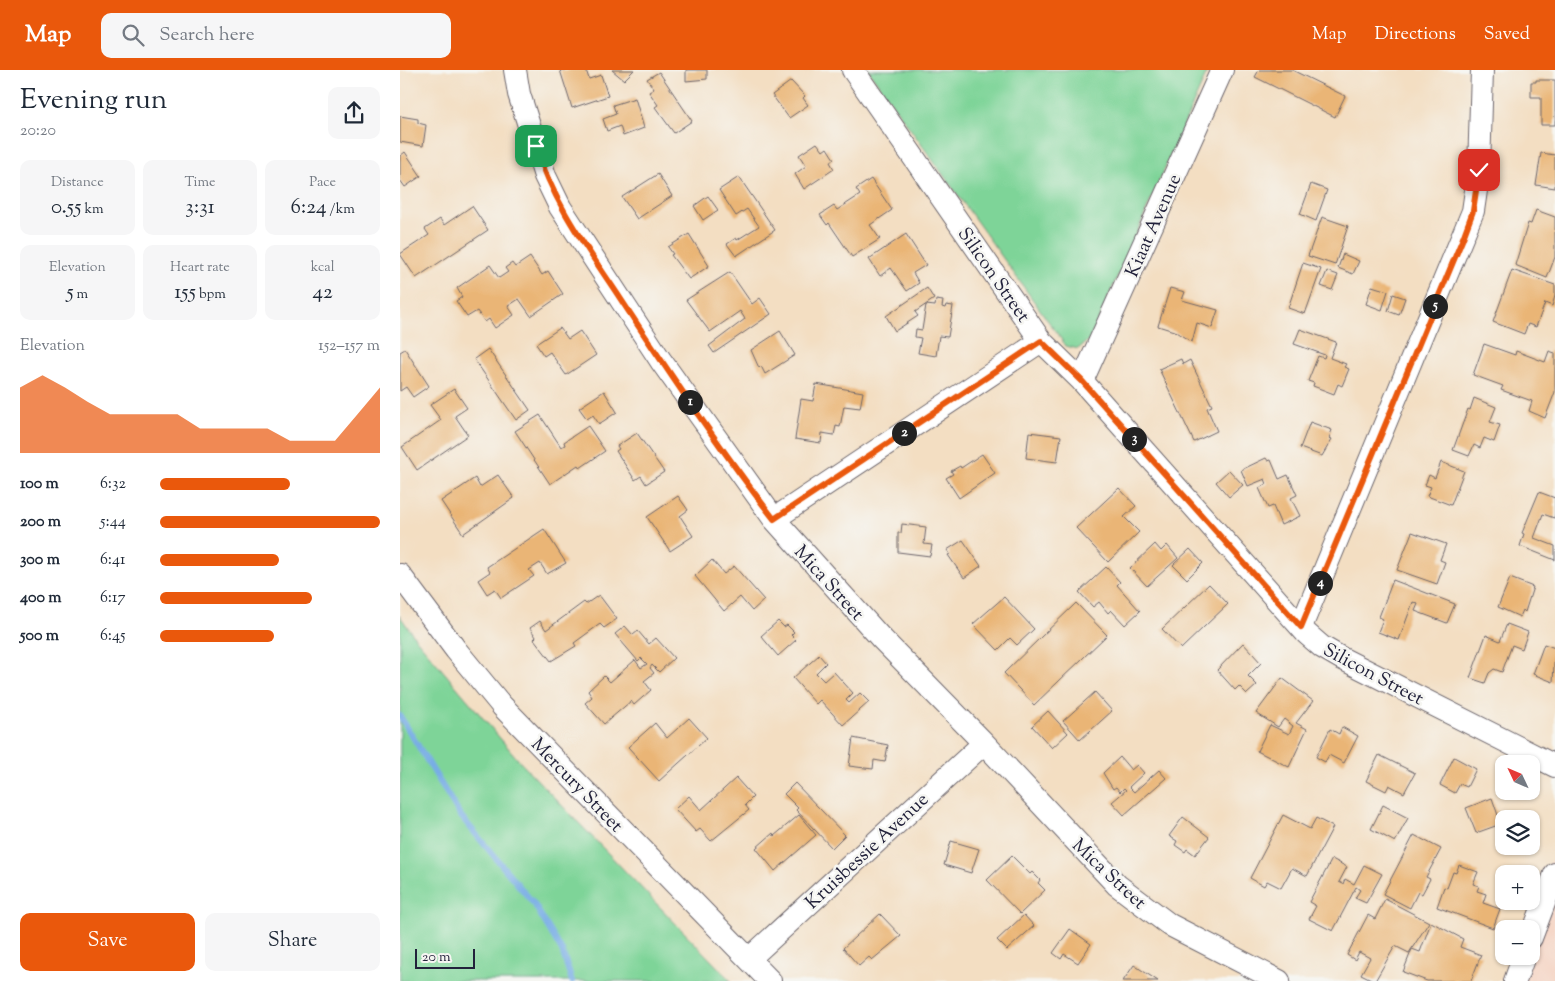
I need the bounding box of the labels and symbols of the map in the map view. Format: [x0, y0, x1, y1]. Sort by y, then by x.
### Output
pin [515, 125, 557, 167]
pin [1458, 149, 1500, 191]
street label: Kiaat Avenue [1119, 170, 1189, 282]
street label: Silicon Street [950, 222, 1036, 329]
pin: 5 [1422, 294, 1448, 318]
pin: 1 [678, 390, 702, 414]
pin: 2 [892, 420, 916, 446]
pin: 3 [1122, 426, 1146, 452]
street label: Mica Street [787, 540, 870, 628]
pin: 4 [1308, 570, 1332, 596]
street label: Silicon Street [1318, 637, 1428, 713]
street label: Mercury Street [524, 732, 629, 839]
north arrow [1495, 755, 1540, 800]
street label: Kruisbessie Avenue [800, 787, 936, 916]
street label: Mica Street [1065, 833, 1152, 917]
scale bar [415, 946, 475, 969]

